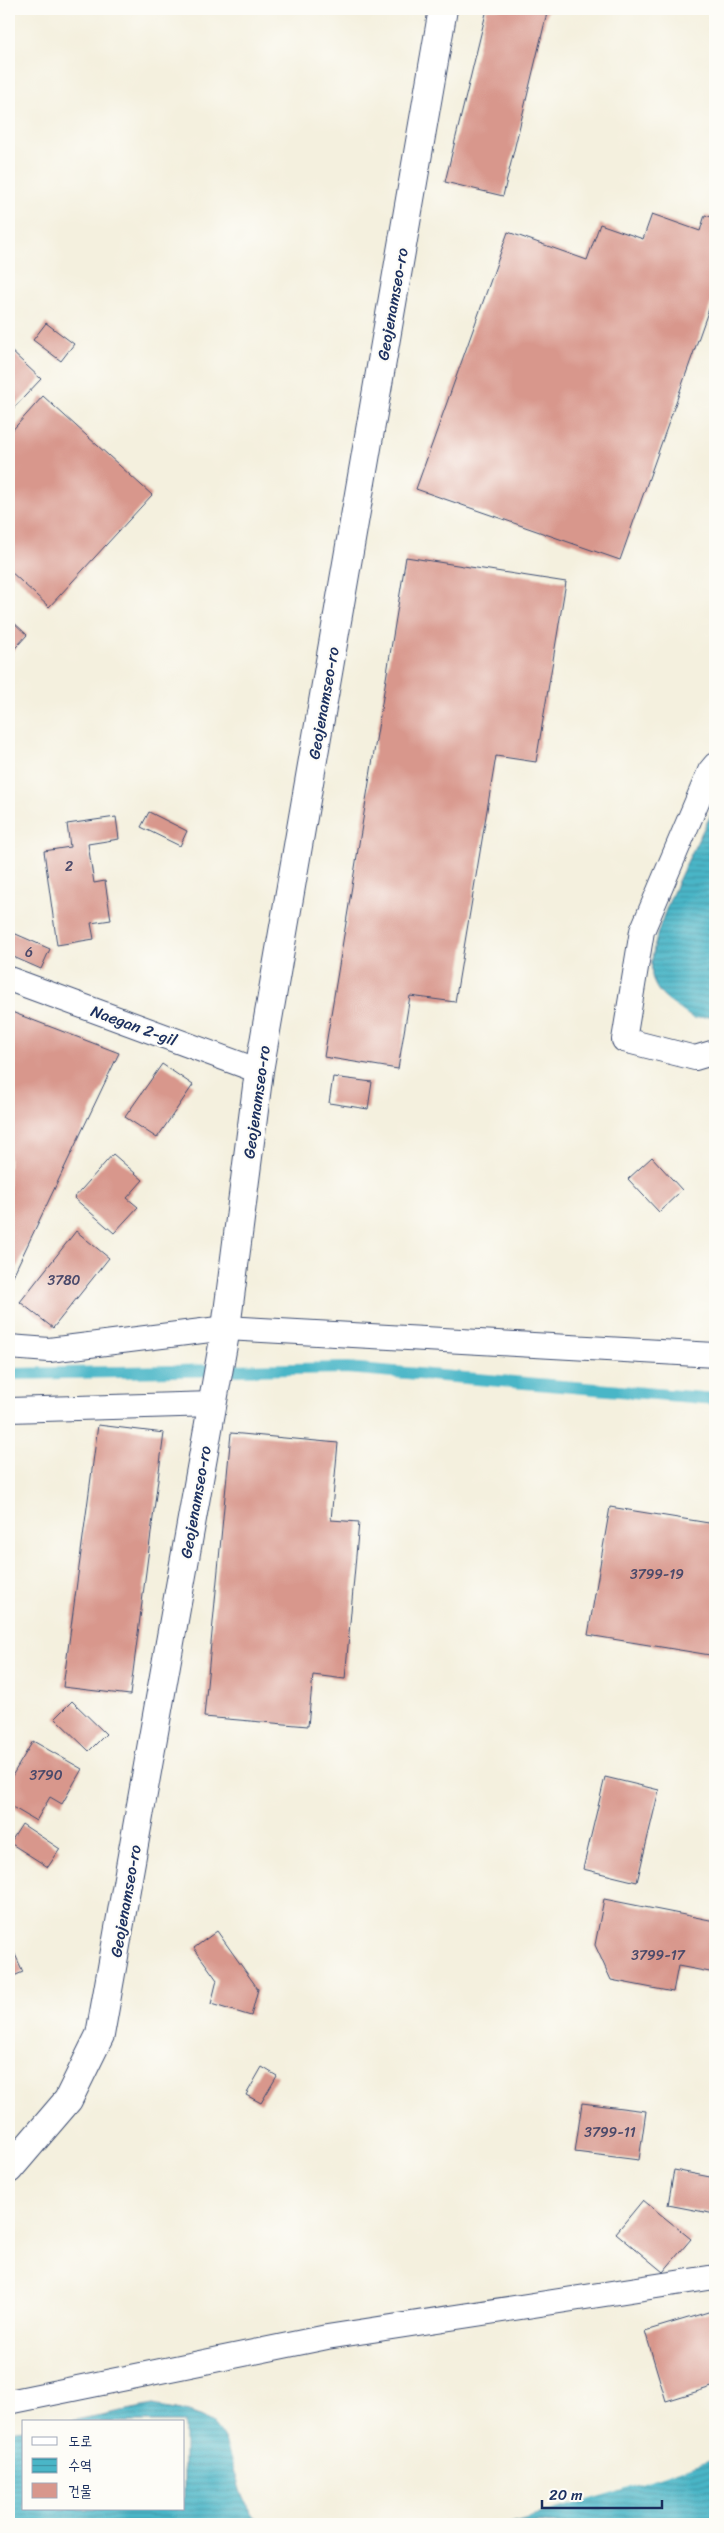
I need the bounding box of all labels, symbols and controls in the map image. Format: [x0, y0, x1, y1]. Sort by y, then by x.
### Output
street label: Geojenamseo-ro [368, 246, 417, 363]
street label: Geojenamseo-ro [299, 645, 348, 762]
house number: 2 [65, 854, 73, 879]
house number: 6 [25, 940, 33, 965]
street label: Naegan 2-gil [87, 996, 181, 1055]
street label: Geojenamseo-ro [234, 1044, 279, 1160]
house number: 3780 [48, 1268, 81, 1293]
street label: Geojenamseo-ro [171, 1444, 220, 1561]
house number: 3799-19 [630, 1562, 684, 1587]
house number: 3790 [29, 1763, 63, 1788]
street label: Geojenamseo-ro [101, 1843, 150, 1960]
house number: 3799-17 [631, 1943, 686, 1968]
house number: 3799-11 [584, 2120, 636, 2145]
legend [22, 2420, 185, 2510]
text: 도로 [68, 2428, 92, 2454]
text: 수역 [68, 2452, 92, 2478]
text: 건물 [68, 2478, 92, 2504]
scale bar [542, 2478, 662, 2510]
text: 20 m [549, 2482, 583, 2508]

